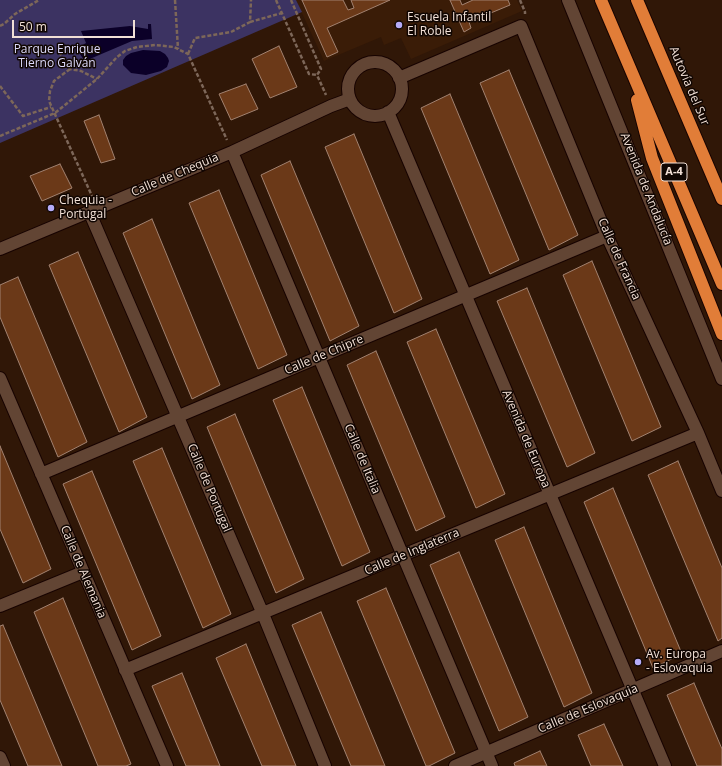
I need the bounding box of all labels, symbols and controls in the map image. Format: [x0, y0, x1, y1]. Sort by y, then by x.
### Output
place label: Escuela Infantil El Roble [407, 11, 491, 39]
scale bar [14, 12, 137, 38]
text: 50 m [19, 18, 47, 35]
marker: Escuela Infantil El Roble [394, 20, 404, 30]
park label: Parque Enrique Tierno Galván [14, 43, 100, 71]
street label: Autovía del Sur [666, 44, 712, 128]
street label: Avenida de Andalucía [617, 131, 675, 247]
street label: Calle de Chequia [129, 150, 221, 200]
road number: A-4 [661, 163, 687, 181]
place label: Chequia - Portugal [59, 194, 112, 222]
marker: Chequia - Portugal [46, 203, 56, 213]
street label: Calle de Francia [595, 216, 643, 302]
street label: Calle de Chipre [282, 332, 366, 378]
street label: Avenida de Europa [499, 388, 553, 490]
street label: Calle de Italia [341, 422, 383, 496]
street label: Calle de Portugal [184, 442, 234, 534]
street label: Calle de Alemania [57, 523, 109, 621]
street label: Calle de Inglaterra [362, 525, 462, 579]
place label: Av. Europa - Eslovaquia [646, 648, 713, 676]
marker: Av. Europa - Eslovaquia [633, 657, 643, 667]
street label: Calle de Eslovaquia [536, 681, 640, 737]

